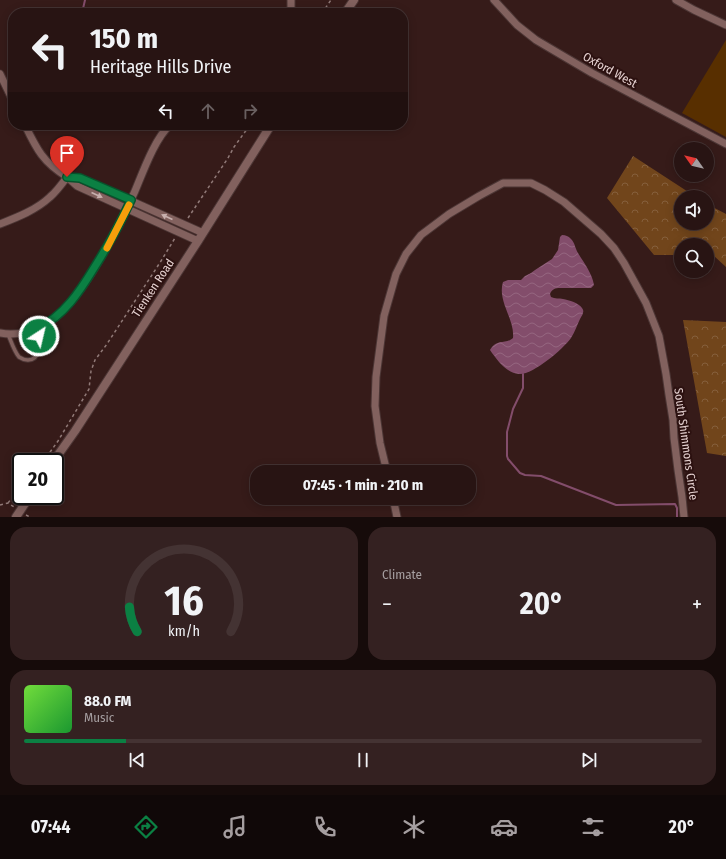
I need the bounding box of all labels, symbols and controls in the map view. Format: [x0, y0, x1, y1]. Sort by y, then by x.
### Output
text: 150 m [90, 22, 158, 55]
icon: left [24, 24, 76, 76]
street label: Oxford West [581, 49, 639, 91]
text: Heritage Hills Drive [90, 56, 231, 78]
icon: left [155, 100, 177, 122]
icon: ahead [197, 100, 219, 122]
icon: right [239, 100, 261, 122]
pin [50, 136, 84, 177]
icon: arrive [56, 142, 78, 164]
north arrow [674, 142, 714, 182]
map controls [674, 142, 714, 278]
button: sound [674, 190, 714, 230]
one-way arrow [91, 192, 102, 198]
one-way arrow [162, 214, 173, 220]
button: search [674, 238, 714, 278]
street label: Tienken Road [129, 256, 177, 320]
position arrow [18, 315, 60, 357]
street label: South Shimmons Circle [671, 387, 701, 501]
speed limit sign: 20 [12, 453, 64, 505]
text: 07:45 · 1 min · 210 m [303, 476, 423, 494]
text: Climate [382, 567, 422, 582]
text: 16 [164, 575, 204, 625]
text: 20° [520, 586, 564, 622]
text: − [382, 591, 392, 618]
text: + [692, 591, 702, 618]
text: km/h [168, 622, 200, 639]
text: 88.0 FM [84, 692, 131, 710]
text: Music [84, 710, 114, 725]
icon: previous [126, 749, 148, 771]
icon: pause [352, 749, 374, 771]
icon: next [578, 749, 600, 771]
icon: directions [132, 813, 160, 841]
icon: music [221, 813, 249, 841]
icon: phone [311, 813, 339, 841]
icon: climate [400, 813, 428, 841]
icon: car [490, 813, 518, 841]
icon: filters [579, 813, 607, 841]
text: 07:44 [31, 816, 70, 838]
text: 20° [669, 816, 695, 838]

